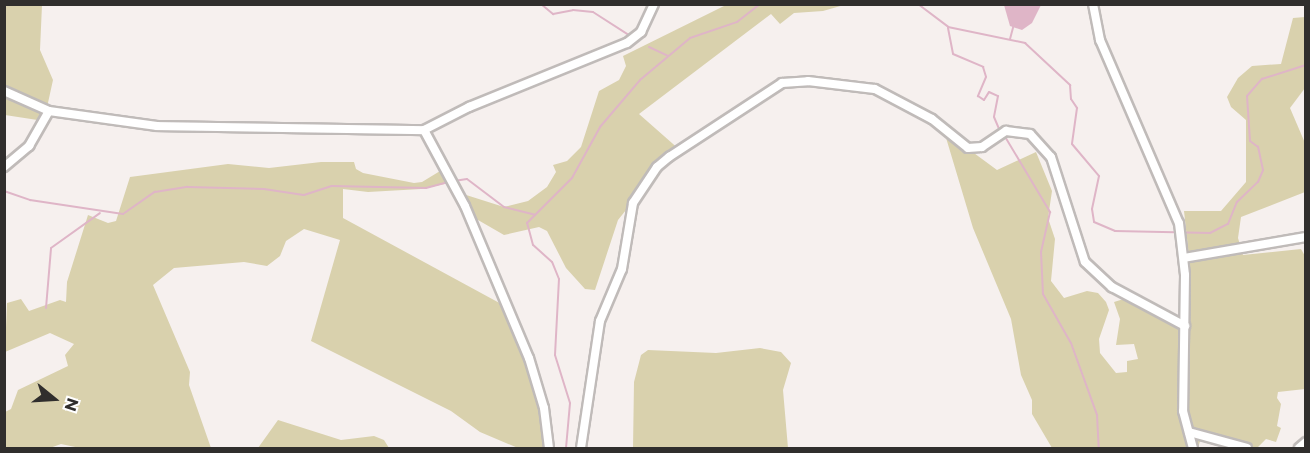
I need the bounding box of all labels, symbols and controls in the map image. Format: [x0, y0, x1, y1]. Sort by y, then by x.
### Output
north arrow [24, 369, 84, 429]
text: N [61, 396, 83, 414]

